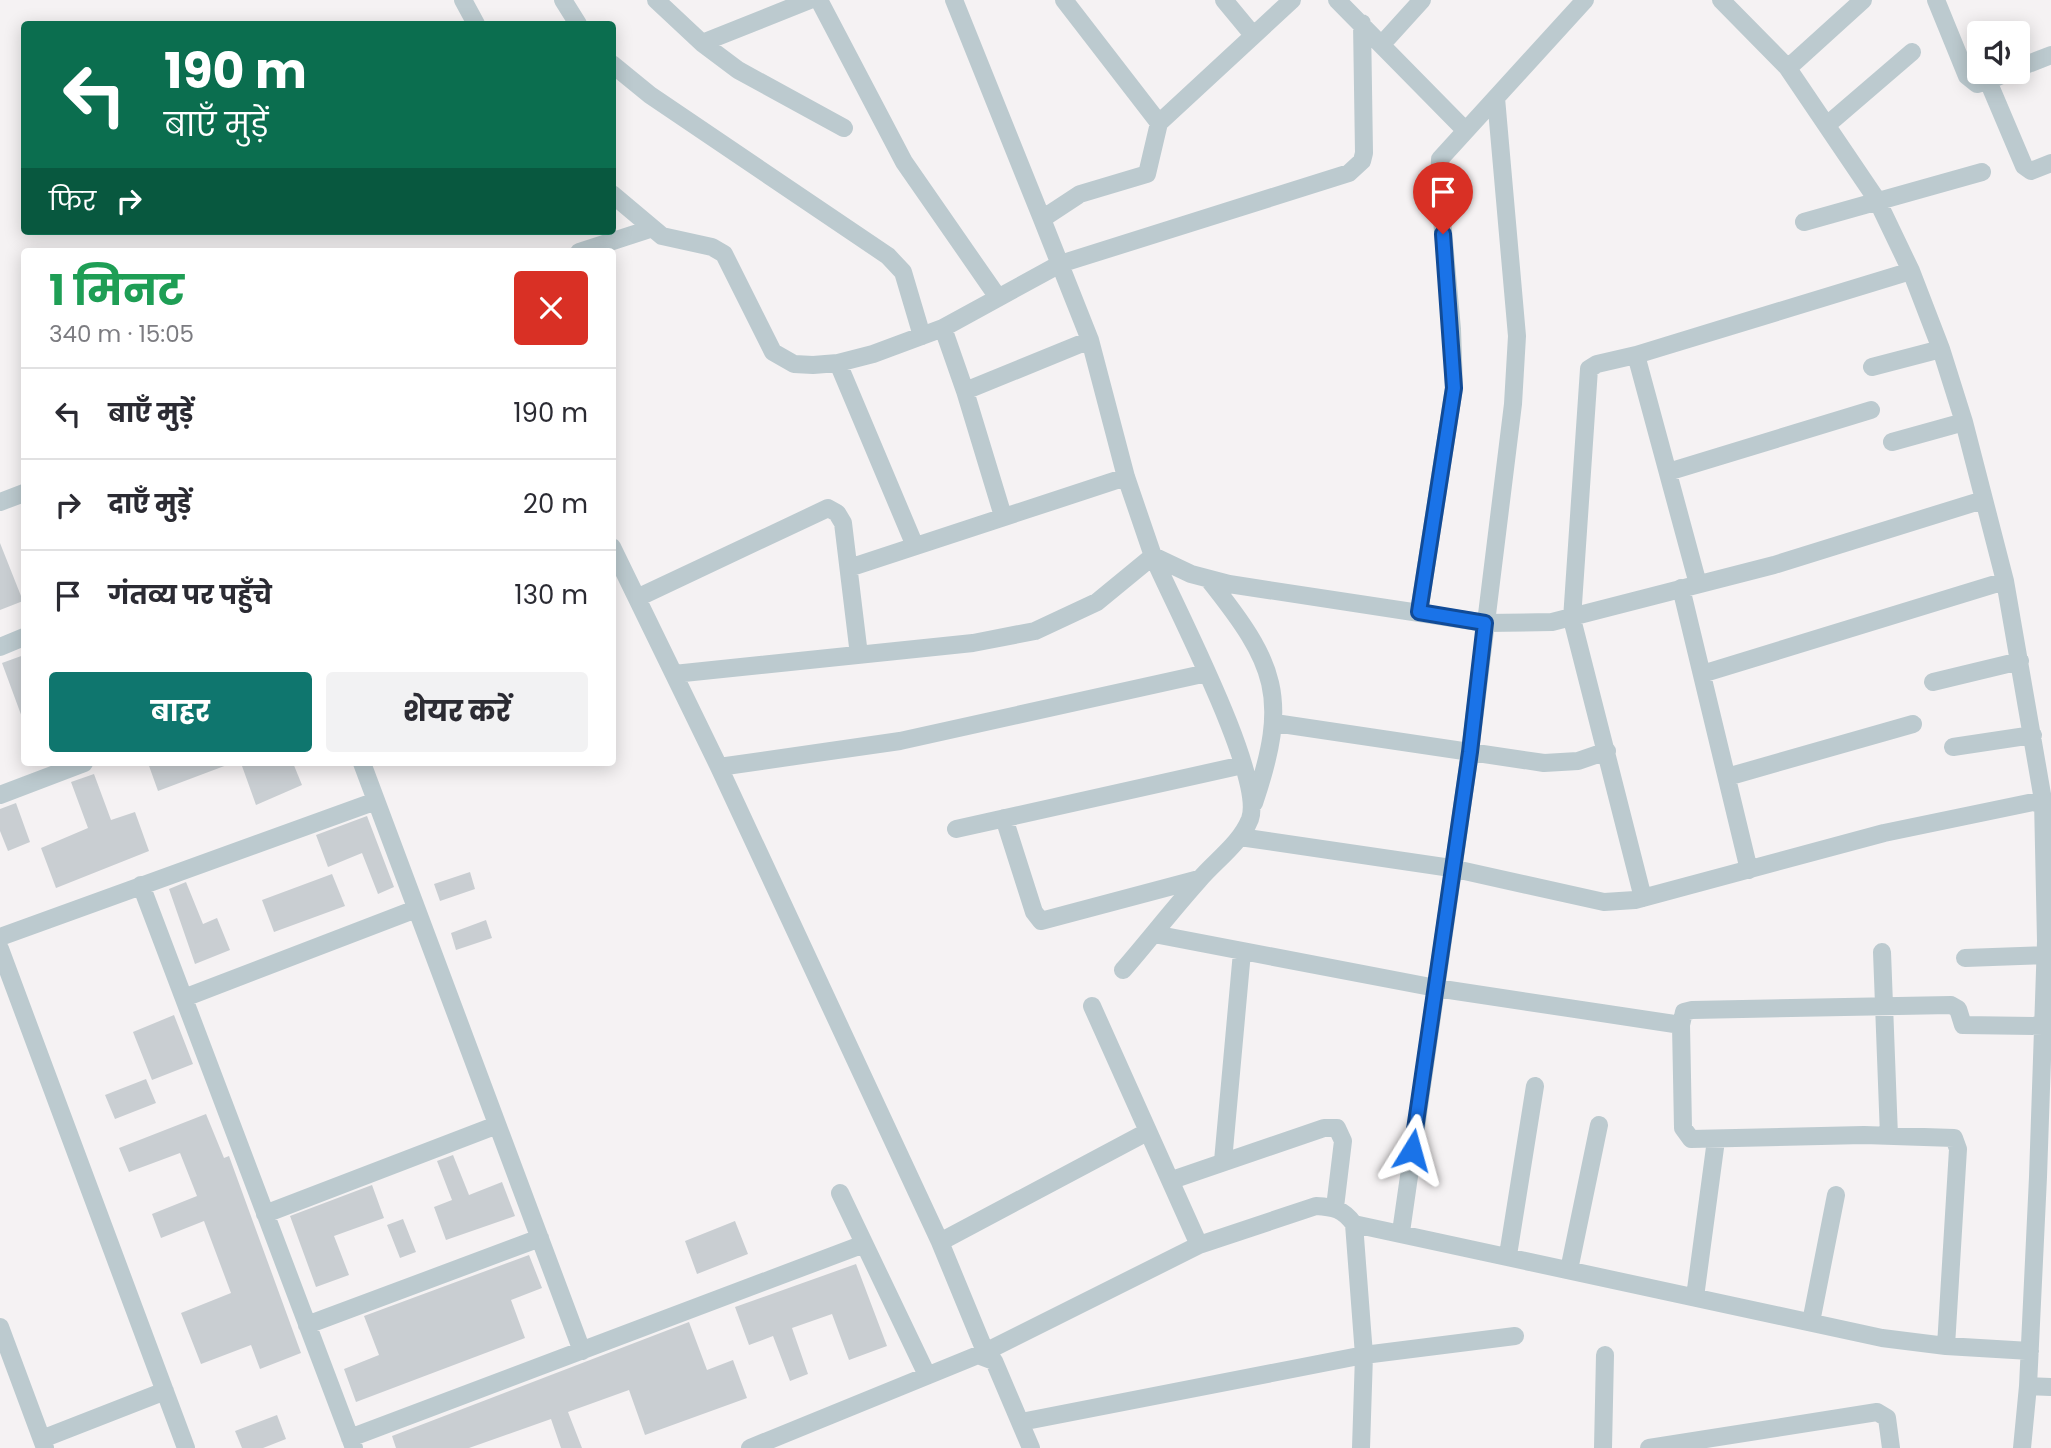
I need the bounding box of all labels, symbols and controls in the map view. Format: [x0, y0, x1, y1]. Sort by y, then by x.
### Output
map controls [1967, 21, 2030, 84]
button: sound [1967, 21, 2030, 84]
text: 190 m [164, 37, 307, 105]
icon: left [49, 49, 140, 140]
text: बाएँ मुड़ें [164, 102, 268, 147]
pin [1413, 162, 1473, 234]
icon: arrive [1424, 173, 1462, 211]
icon: right [110, 182, 148, 220]
text: फिर [49, 183, 96, 219]
text: 1 मिनट [49, 261, 184, 320]
button: close [514, 271, 588, 345]
text: 340 m · 15:05 [49, 318, 194, 350]
icon: left [49, 395, 87, 433]
text: बाएँ मुड़ें [108, 395, 193, 431]
text: 190 m [513, 395, 588, 431]
icon: right [49, 486, 87, 524]
text: दाएँ मुड़ें [108, 486, 191, 522]
text: 20 m [523, 486, 588, 522]
icon: arrive [49, 577, 87, 615]
text: गंतव्य पर पहुँचे [108, 577, 272, 613]
text: 130 m [514, 577, 588, 613]
button: बाहर [49, 672, 312, 752]
button: शेयर करें [326, 672, 588, 752]
position arrow [1375, 1113, 1449, 1187]

